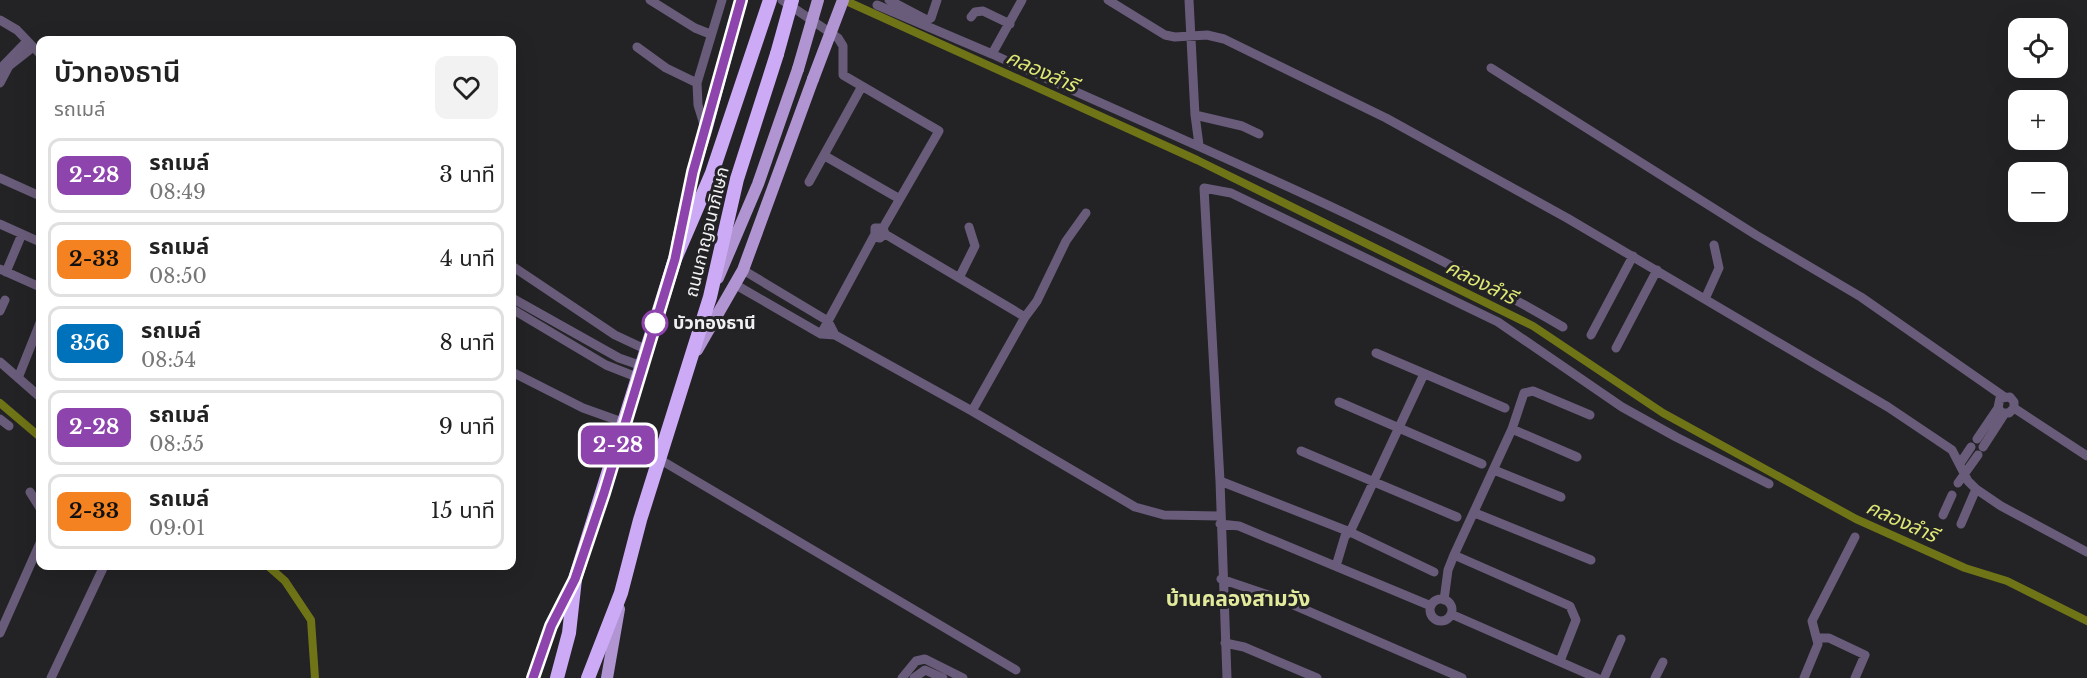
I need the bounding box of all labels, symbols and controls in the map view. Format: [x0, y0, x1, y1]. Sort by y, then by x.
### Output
map controls [2008, 18, 2068, 222]
button: locate [2008, 18, 2068, 78]
water label: คลองลำรี [1003, 45, 1085, 99]
text: บัวทองธานี [54, 55, 180, 90]
button: heart [435, 56, 498, 119]
button: + [2008, 90, 2068, 150]
text: รถเมล์ [54, 97, 105, 121]
text: รถเมล์ [149, 149, 209, 176]
text: 3 นาที [439, 161, 495, 188]
text: 2-28 [69, 162, 119, 188]
button: − [2008, 162, 2068, 222]
street label: ถนนกาญจนาภิเษก [680, 165, 734, 299]
text: 08:49 [149, 180, 206, 204]
text: รถเมล์ [149, 233, 209, 260]
text: 4 นาที [440, 245, 495, 272]
text: 2-33 [69, 246, 119, 272]
water label: คลองลำรี [1442, 255, 1524, 311]
text: 08:50 [149, 264, 207, 288]
marker: บัวทองธานี [642, 310, 668, 336]
place label: บัวทองธานี [673, 312, 756, 334]
text: รถเมล์ [141, 317, 201, 344]
text: 8 นาที [440, 329, 495, 356]
text: 356 [70, 330, 110, 356]
text: 08:54 [141, 348, 196, 372]
text: รถเมล์ [149, 401, 209, 428]
text: 9 นาที [439, 413, 495, 440]
text: 2-28 [69, 414, 119, 440]
line badge: 2-28 [576, 426, 660, 464]
text: 08:55 [149, 432, 204, 456]
text: 2-28 [593, 432, 643, 458]
text: รถเมล์ [149, 485, 209, 512]
water label: คลองลำรี [1863, 495, 1945, 549]
text: 15 นาที [431, 497, 495, 524]
text: 2-33 [69, 498, 119, 524]
text: 09:01 [149, 516, 205, 540]
district label: บ้านคลองสามวัง [1166, 586, 1310, 612]

